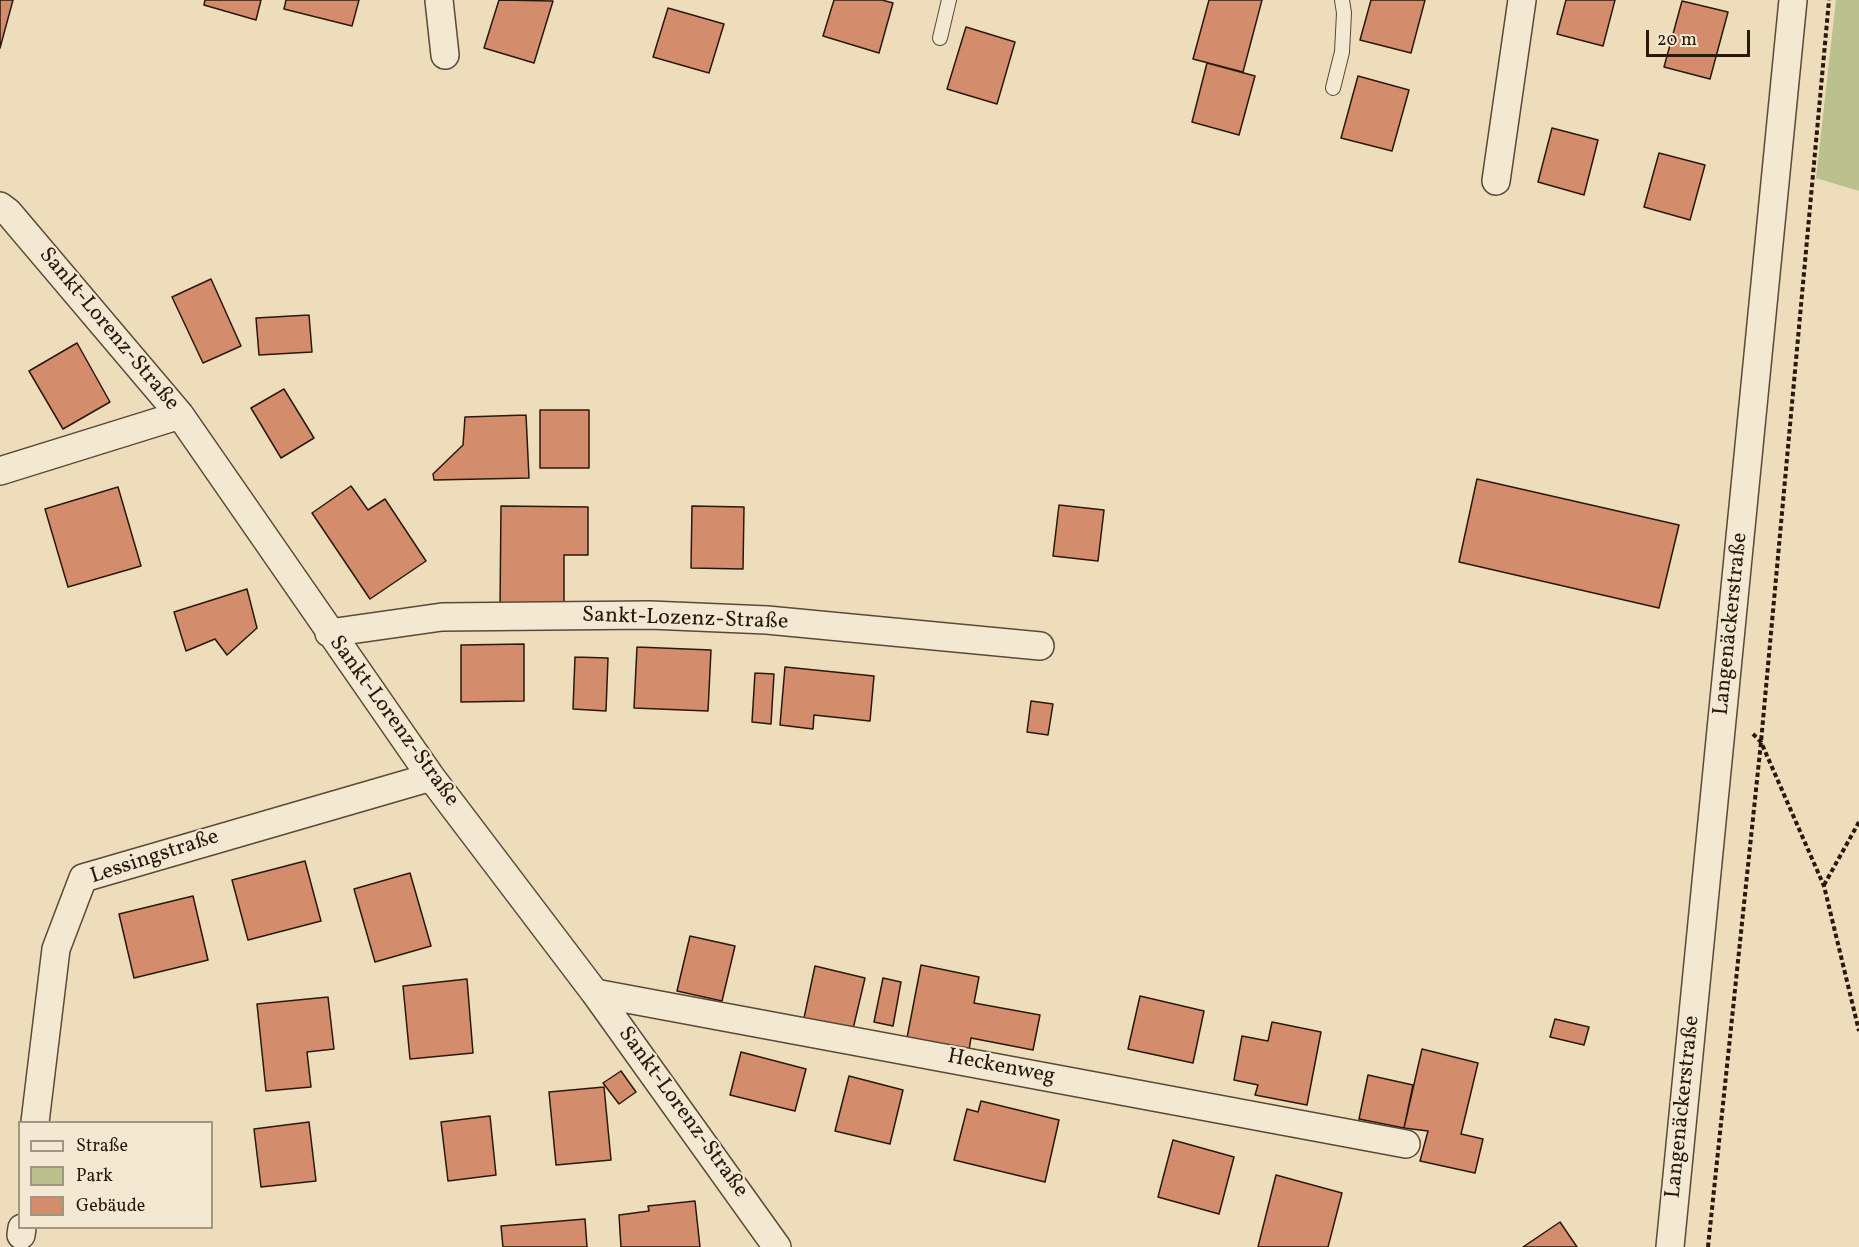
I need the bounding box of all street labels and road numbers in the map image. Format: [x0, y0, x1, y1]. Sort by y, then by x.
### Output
street label: Sankt-Lorenz-Straße [32, 243, 184, 417]
street label: Langenäckerstraße [1709, 531, 1755, 717]
street label: Sankt-Lozenz-Straße [581, 603, 789, 637]
street label: Sankt-Lorenz-Straße [322, 631, 464, 813]
street label: Lessingstraße [87, 825, 223, 891]
street label: Langenäckerstraße [1661, 1014, 1707, 1200]
street label: Sankt-Lorenz-Straße [611, 1022, 753, 1204]
street label: Heckenweg [945, 1045, 1057, 1091]

